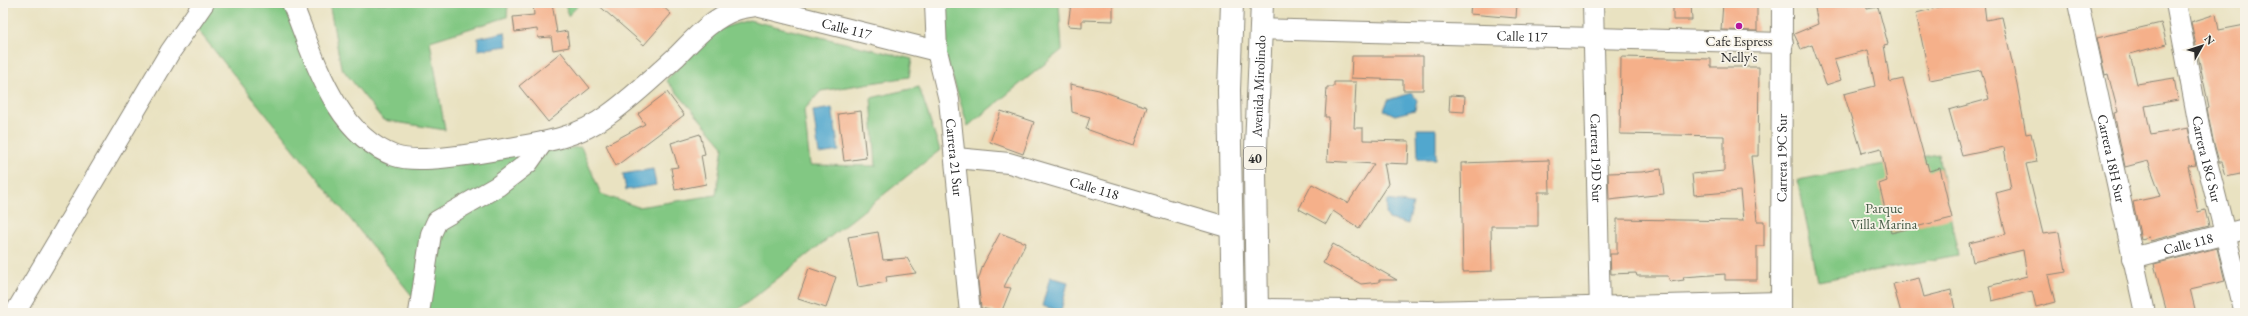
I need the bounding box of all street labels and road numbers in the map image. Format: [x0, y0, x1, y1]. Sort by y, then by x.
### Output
street label: Calle 117 [820, 14, 874, 43]
street label: Calle 117 [1496, 26, 1548, 46]
street label: Avenida Mirolindo [1247, 35, 1270, 138]
street label: Carrera 19D Sur [1586, 113, 1607, 203]
street label: Carrera 18H Sur [2093, 113, 2130, 204]
street label: Carrera 19C Sur [1772, 114, 1791, 202]
street label: Carrera 18G Sur [2188, 114, 2226, 205]
street label: Carrera 21 Sur [942, 117, 967, 197]
road number: 40 [1244, 147, 1266, 169]
street label: Calle 118 [1067, 172, 1121, 204]
street label: Calle 118 [2161, 228, 2215, 259]

